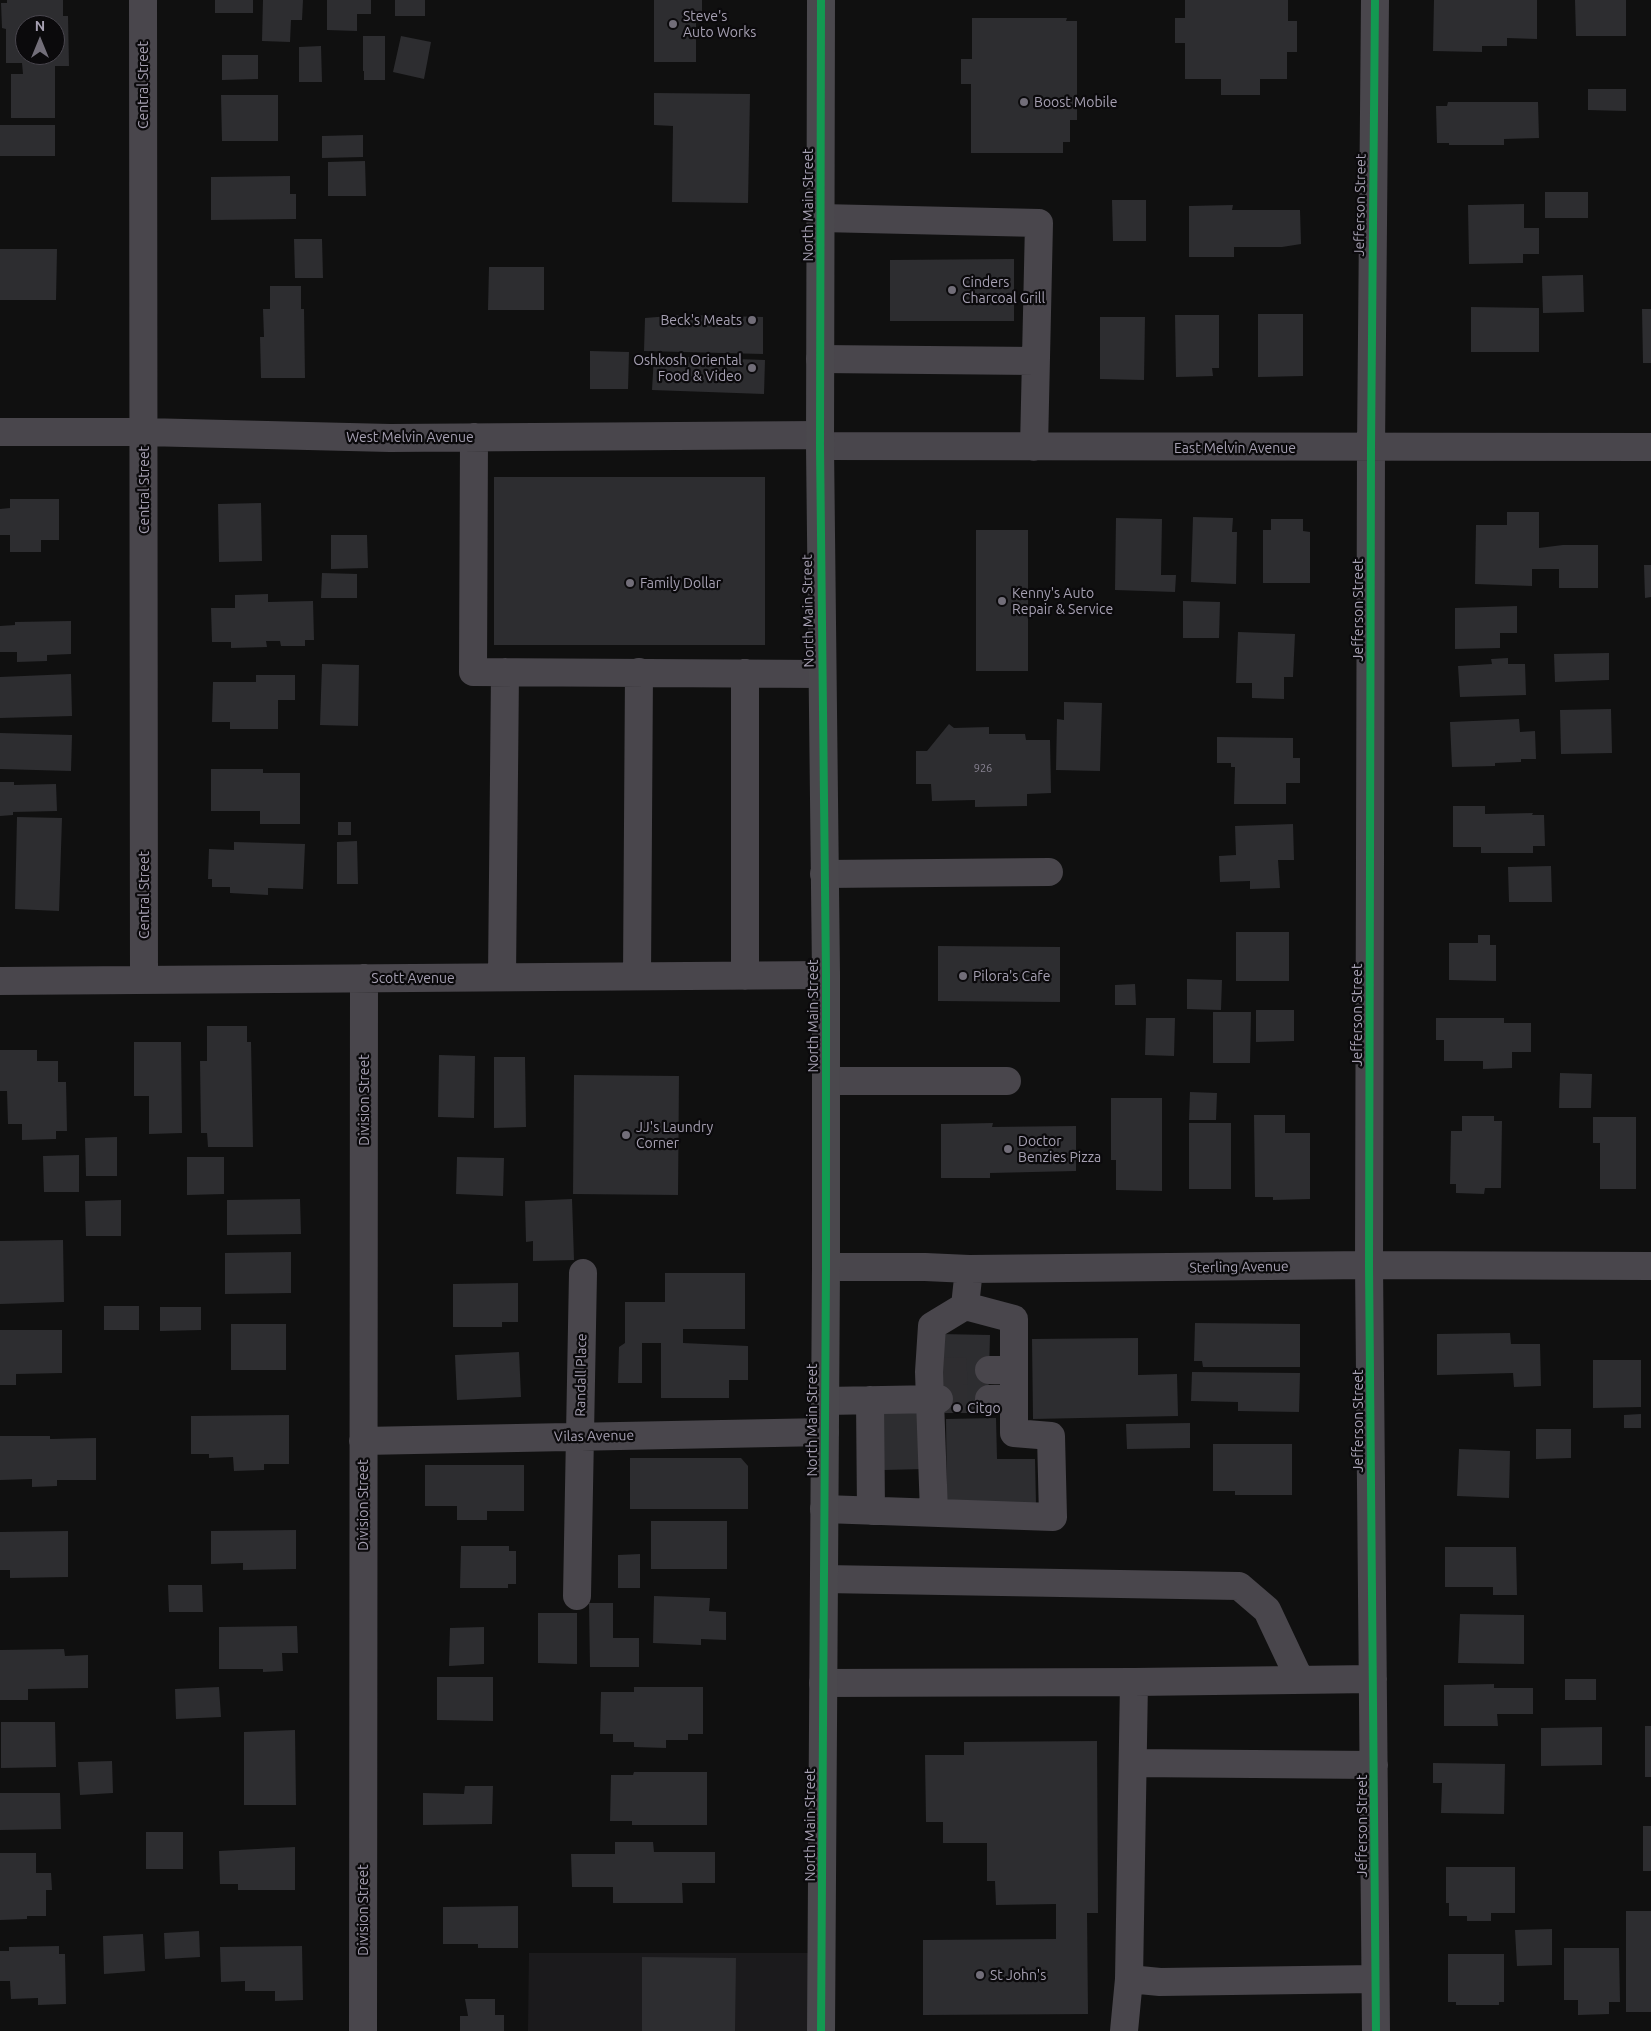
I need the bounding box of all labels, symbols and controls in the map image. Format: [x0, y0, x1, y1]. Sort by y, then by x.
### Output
place label: Steve's Auto Works [683, 8, 756, 40]
north arrow [15, 15, 65, 65]
text: N [35, 18, 45, 34]
marker: Steve's Auto Works [667, 18, 679, 30]
street label: Central Street [135, 41, 151, 129]
place label: Boost Mobile [1034, 94, 1117, 110]
marker: Boost Mobile [1018, 96, 1030, 108]
street label: North Main Street [800, 148, 816, 262]
street label: Jefferson Street [1351, 153, 1369, 257]
place label: Cinders Charcoal Grill [962, 274, 1045, 306]
marker: Cinders Charcoal Grill [946, 284, 958, 296]
place label: Beck's Meats [660, 312, 742, 328]
marker: Beck's Meats [746, 314, 758, 326]
place label: Oshkosh Oriental Food & Video [633, 352, 742, 384]
marker: Oshkosh Oriental Food & Video [746, 362, 758, 374]
street label: West Melvin Avenue [346, 429, 474, 445]
street label: East Melvin Avenue [1174, 440, 1296, 456]
street label: Central Street [136, 446, 152, 534]
street label: North Main Street [799, 554, 817, 668]
street label: Jefferson Street [1350, 559, 1366, 661]
place label: Family Dollar [640, 575, 721, 591]
marker: Family Dollar [624, 577, 636, 589]
place label: Kenny's Auto Repair & Service [1012, 585, 1113, 618]
marker: Kenny's Auto Repair & Service [996, 595, 1008, 607]
house number: 926 [974, 761, 992, 775]
street label: Central Street [136, 851, 152, 939]
street label: North Main Street [805, 959, 821, 1073]
street label: Jefferson Street [1349, 964, 1365, 1066]
place label: Pilora's Cafe [973, 968, 1050, 984]
street label: Scott Avenue [371, 970, 455, 986]
marker: Pilora's Cafe [957, 970, 969, 982]
street label: Division Street [356, 1054, 372, 1146]
place label: JJ's Laundry Corner [636, 1119, 713, 1152]
marker: JJ's Laundry Corner [620, 1129, 632, 1141]
place label: Doctor Benzies Pizza [1018, 1133, 1101, 1166]
marker: Doctor Benzies Pizza [1002, 1143, 1014, 1155]
street label: Sterling Avenue [1189, 1258, 1289, 1276]
street label: Randall Place [572, 1333, 590, 1417]
street label: North Main Street [804, 1363, 820, 1477]
street label: Jefferson Street [1350, 1370, 1366, 1472]
place label: Citgo [967, 1400, 1001, 1416]
marker: Citgo [951, 1402, 963, 1414]
street label: Vilas Avenue [554, 1427, 634, 1445]
street label: Division Street [355, 1459, 371, 1551]
street label: North Main Street [802, 1768, 818, 1882]
street label: Jefferson Street [1354, 1775, 1370, 1877]
street label: Division Street [355, 1864, 371, 1956]
place label: St John's [990, 1967, 1046, 1983]
marker: St John's [974, 1969, 986, 1981]

